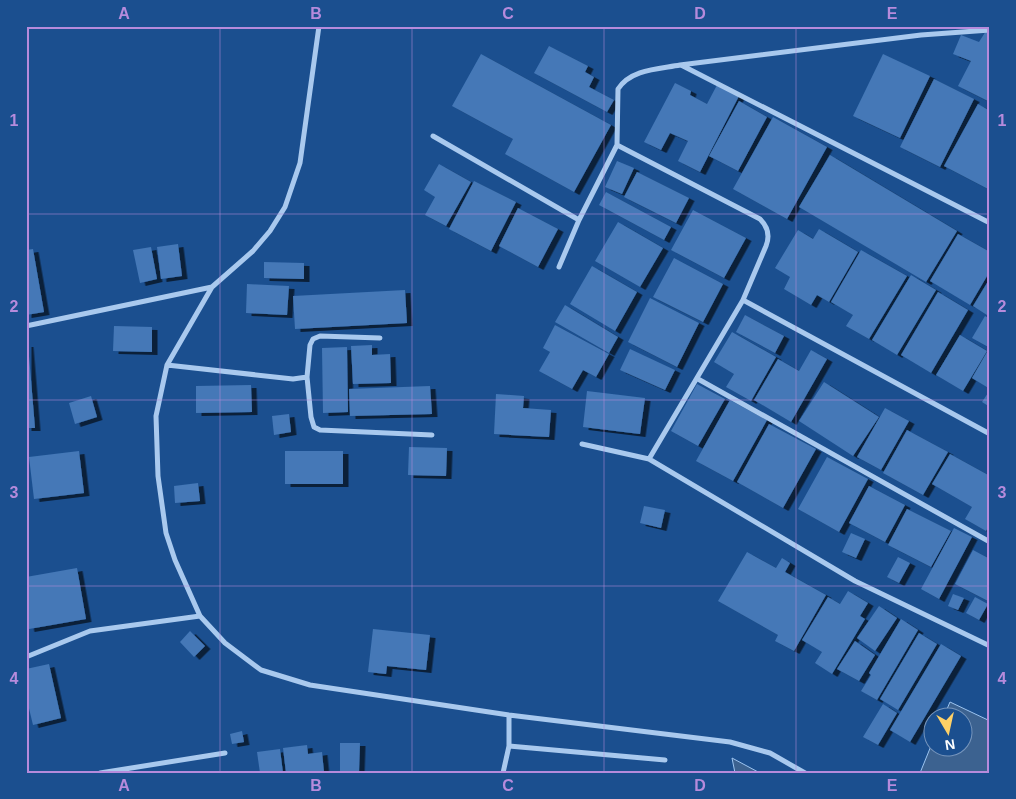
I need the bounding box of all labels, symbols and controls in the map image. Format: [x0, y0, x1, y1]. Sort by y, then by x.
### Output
text: A [118, 5, 130, 22]
text: B [310, 5, 322, 22]
text: C [502, 5, 514, 22]
text: D [694, 5, 706, 22]
text: E [887, 5, 898, 22]
text: 1 [10, 112, 19, 129]
text: 1 [998, 112, 1007, 129]
text: 2 [10, 298, 19, 315]
text: 2 [998, 298, 1007, 315]
text: 3 [10, 484, 19, 501]
text: 3 [998, 484, 1007, 501]
text: 4 [10, 670, 19, 687]
text: 4 [998, 670, 1007, 687]
north arrow [924, 706, 974, 756]
text: N [944, 736, 956, 754]
text: A [118, 777, 130, 794]
text: B [310, 777, 322, 794]
text: C [502, 777, 514, 794]
text: D [694, 777, 706, 794]
text: E [887, 777, 898, 794]

